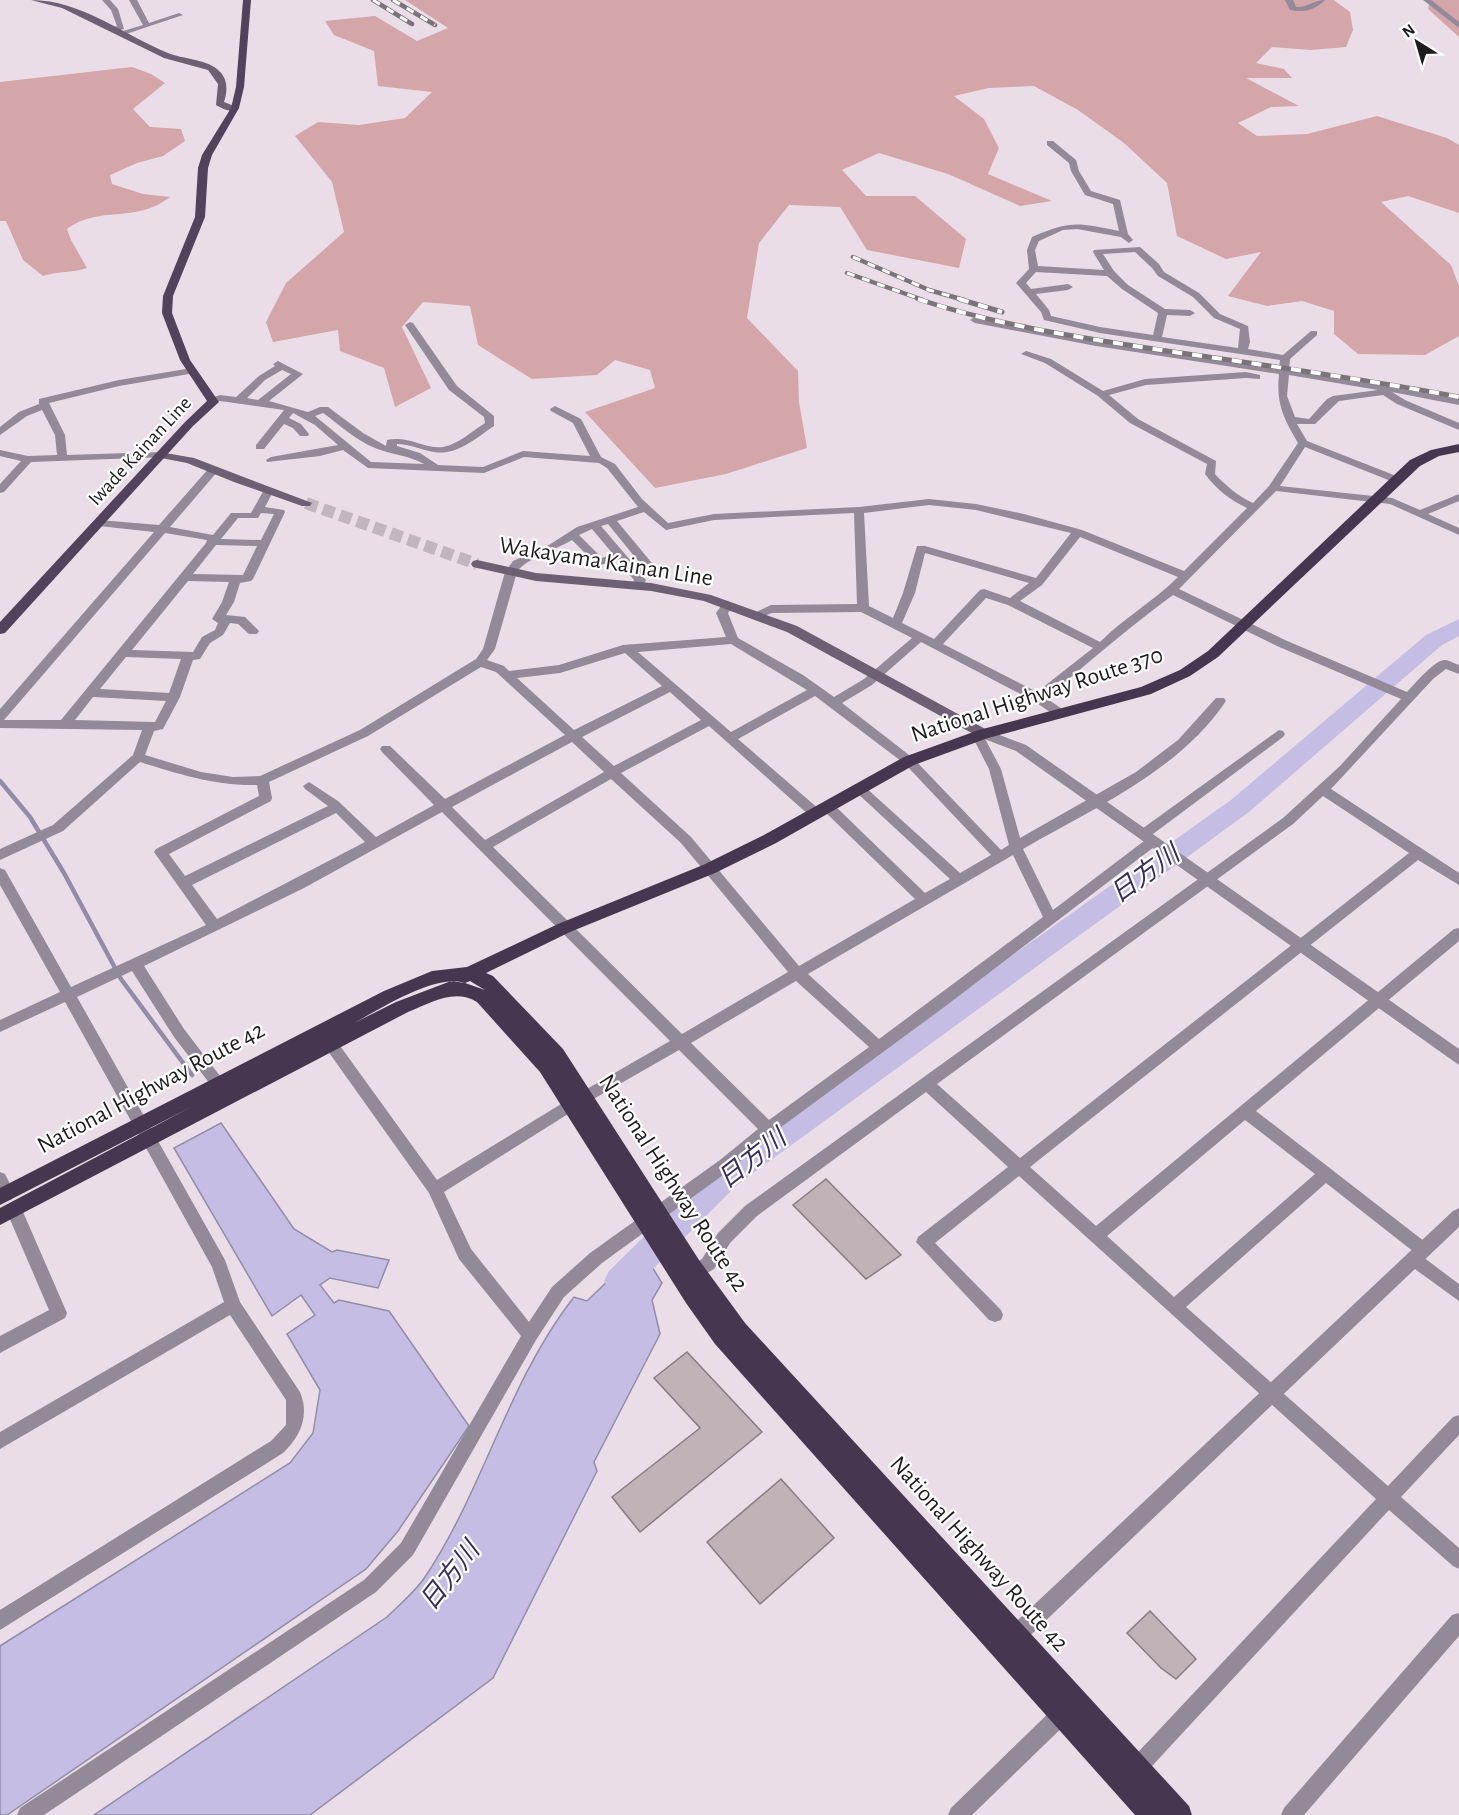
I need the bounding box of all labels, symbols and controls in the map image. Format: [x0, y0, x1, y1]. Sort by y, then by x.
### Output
north arrow [1387, 12, 1447, 72]
text: N [1399, 21, 1418, 41]
street label: Iwade Kainan Line [85, 393, 195, 509]
street label: Wakayama Kainan Line [497, 533, 715, 591]
street label: National Highway Route 370 [908, 643, 1166, 747]
water label: 日方川 [1105, 838, 1187, 907]
street label: National Highway Route 42 [34, 1018, 269, 1158]
street label: National Highway Route 42 [594, 1070, 752, 1296]
water label: 日方川 [713, 1122, 793, 1193]
street label: National Highway Route 42 [885, 1452, 1073, 1656]
water label: 日方川 [415, 1534, 486, 1615]

